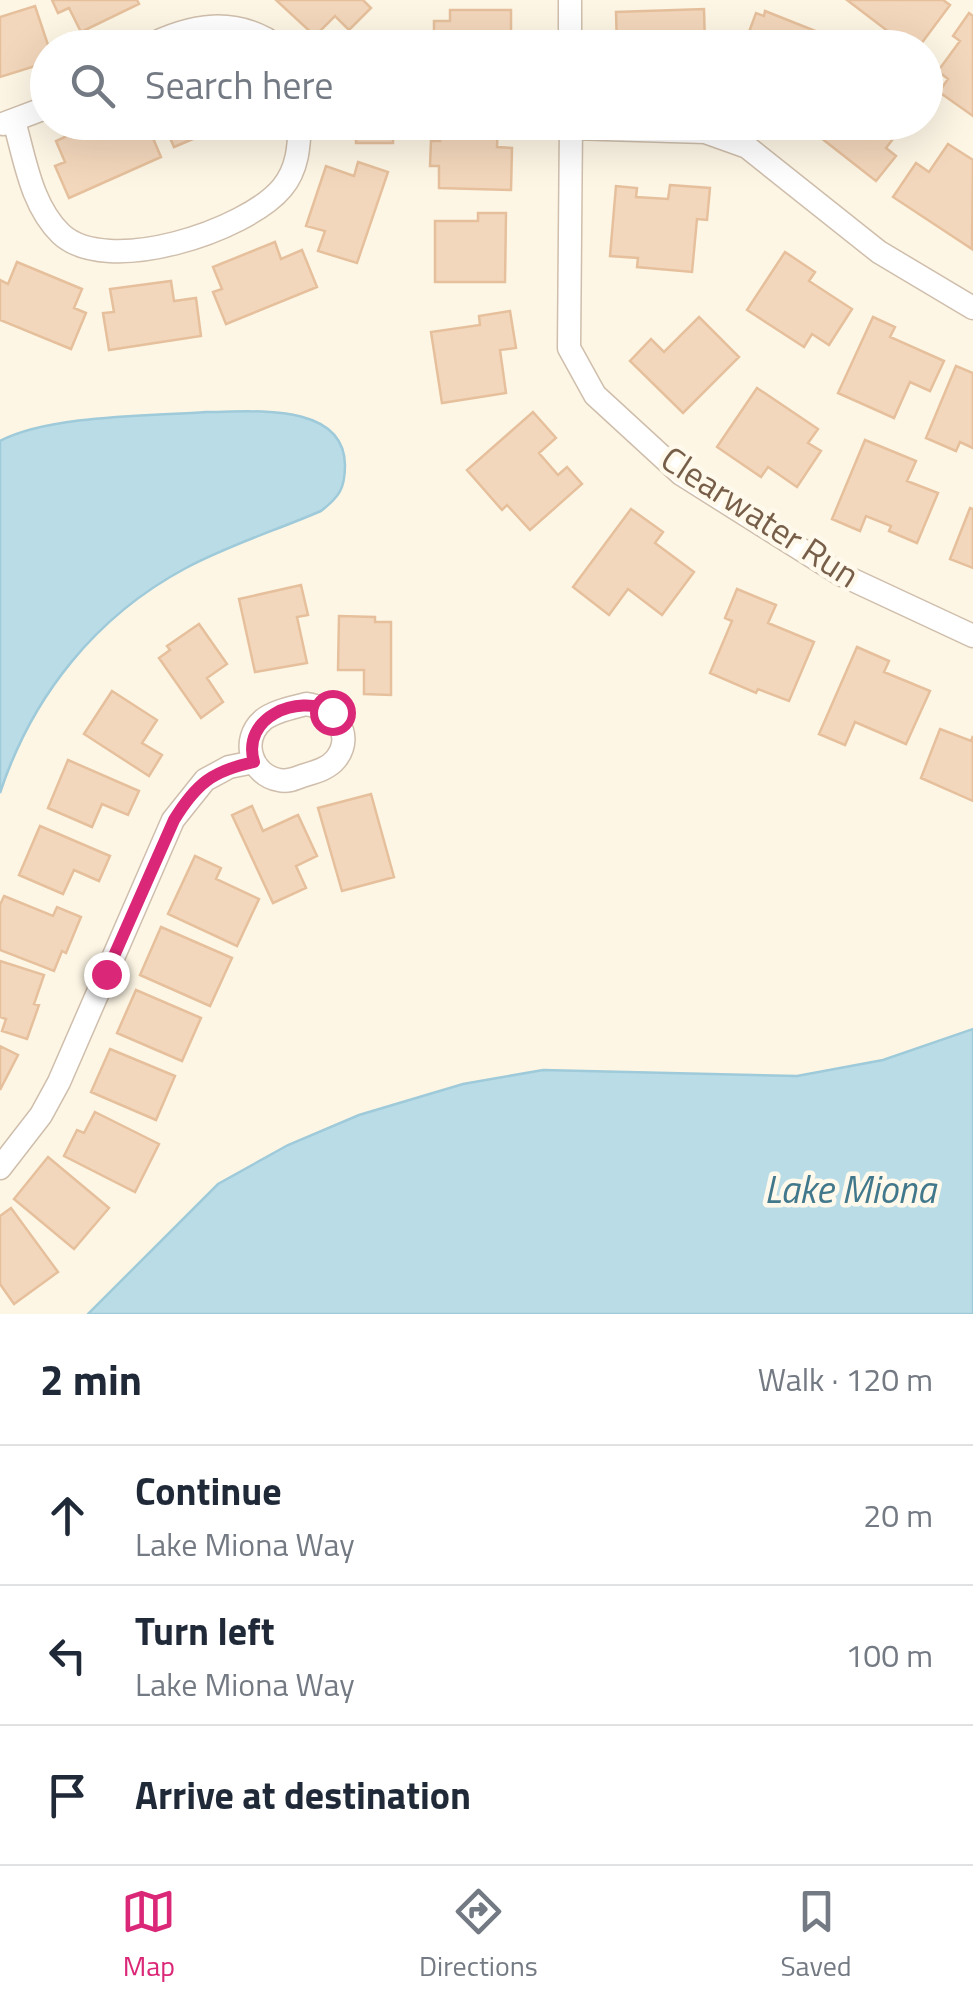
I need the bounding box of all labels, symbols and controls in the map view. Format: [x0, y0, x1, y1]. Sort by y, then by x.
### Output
search box [30, 30, 943, 140]
text: Search here [145, 56, 333, 114]
icon: search [65, 58, 120, 113]
street label: Clearwater Run [651, 432, 870, 601]
route start [310, 690, 356, 736]
route end [84, 952, 130, 998]
water label: Lake Miona [764, 1160, 938, 1218]
text: 2 min [40, 1347, 142, 1411]
text: Walk · 120 m [758, 1355, 933, 1403]
text: Continue [135, 1462, 282, 1520]
icon: ahead [40, 1488, 95, 1543]
text: 20 m [863, 1491, 933, 1539]
text: Lake Miona Way [135, 1520, 355, 1568]
text: Turn left [135, 1602, 275, 1660]
icon: left [40, 1628, 95, 1683]
text: 100 m [845, 1631, 933, 1679]
text: Lake Miona Way [135, 1660, 355, 1708]
text: Arrive at destination [135, 1766, 471, 1824]
icon: arrive [40, 1768, 95, 1823]
tab: Map [121, 1884, 176, 1987]
tab: Directions [419, 1884, 538, 1987]
tab: Saved [780, 1884, 852, 1987]

